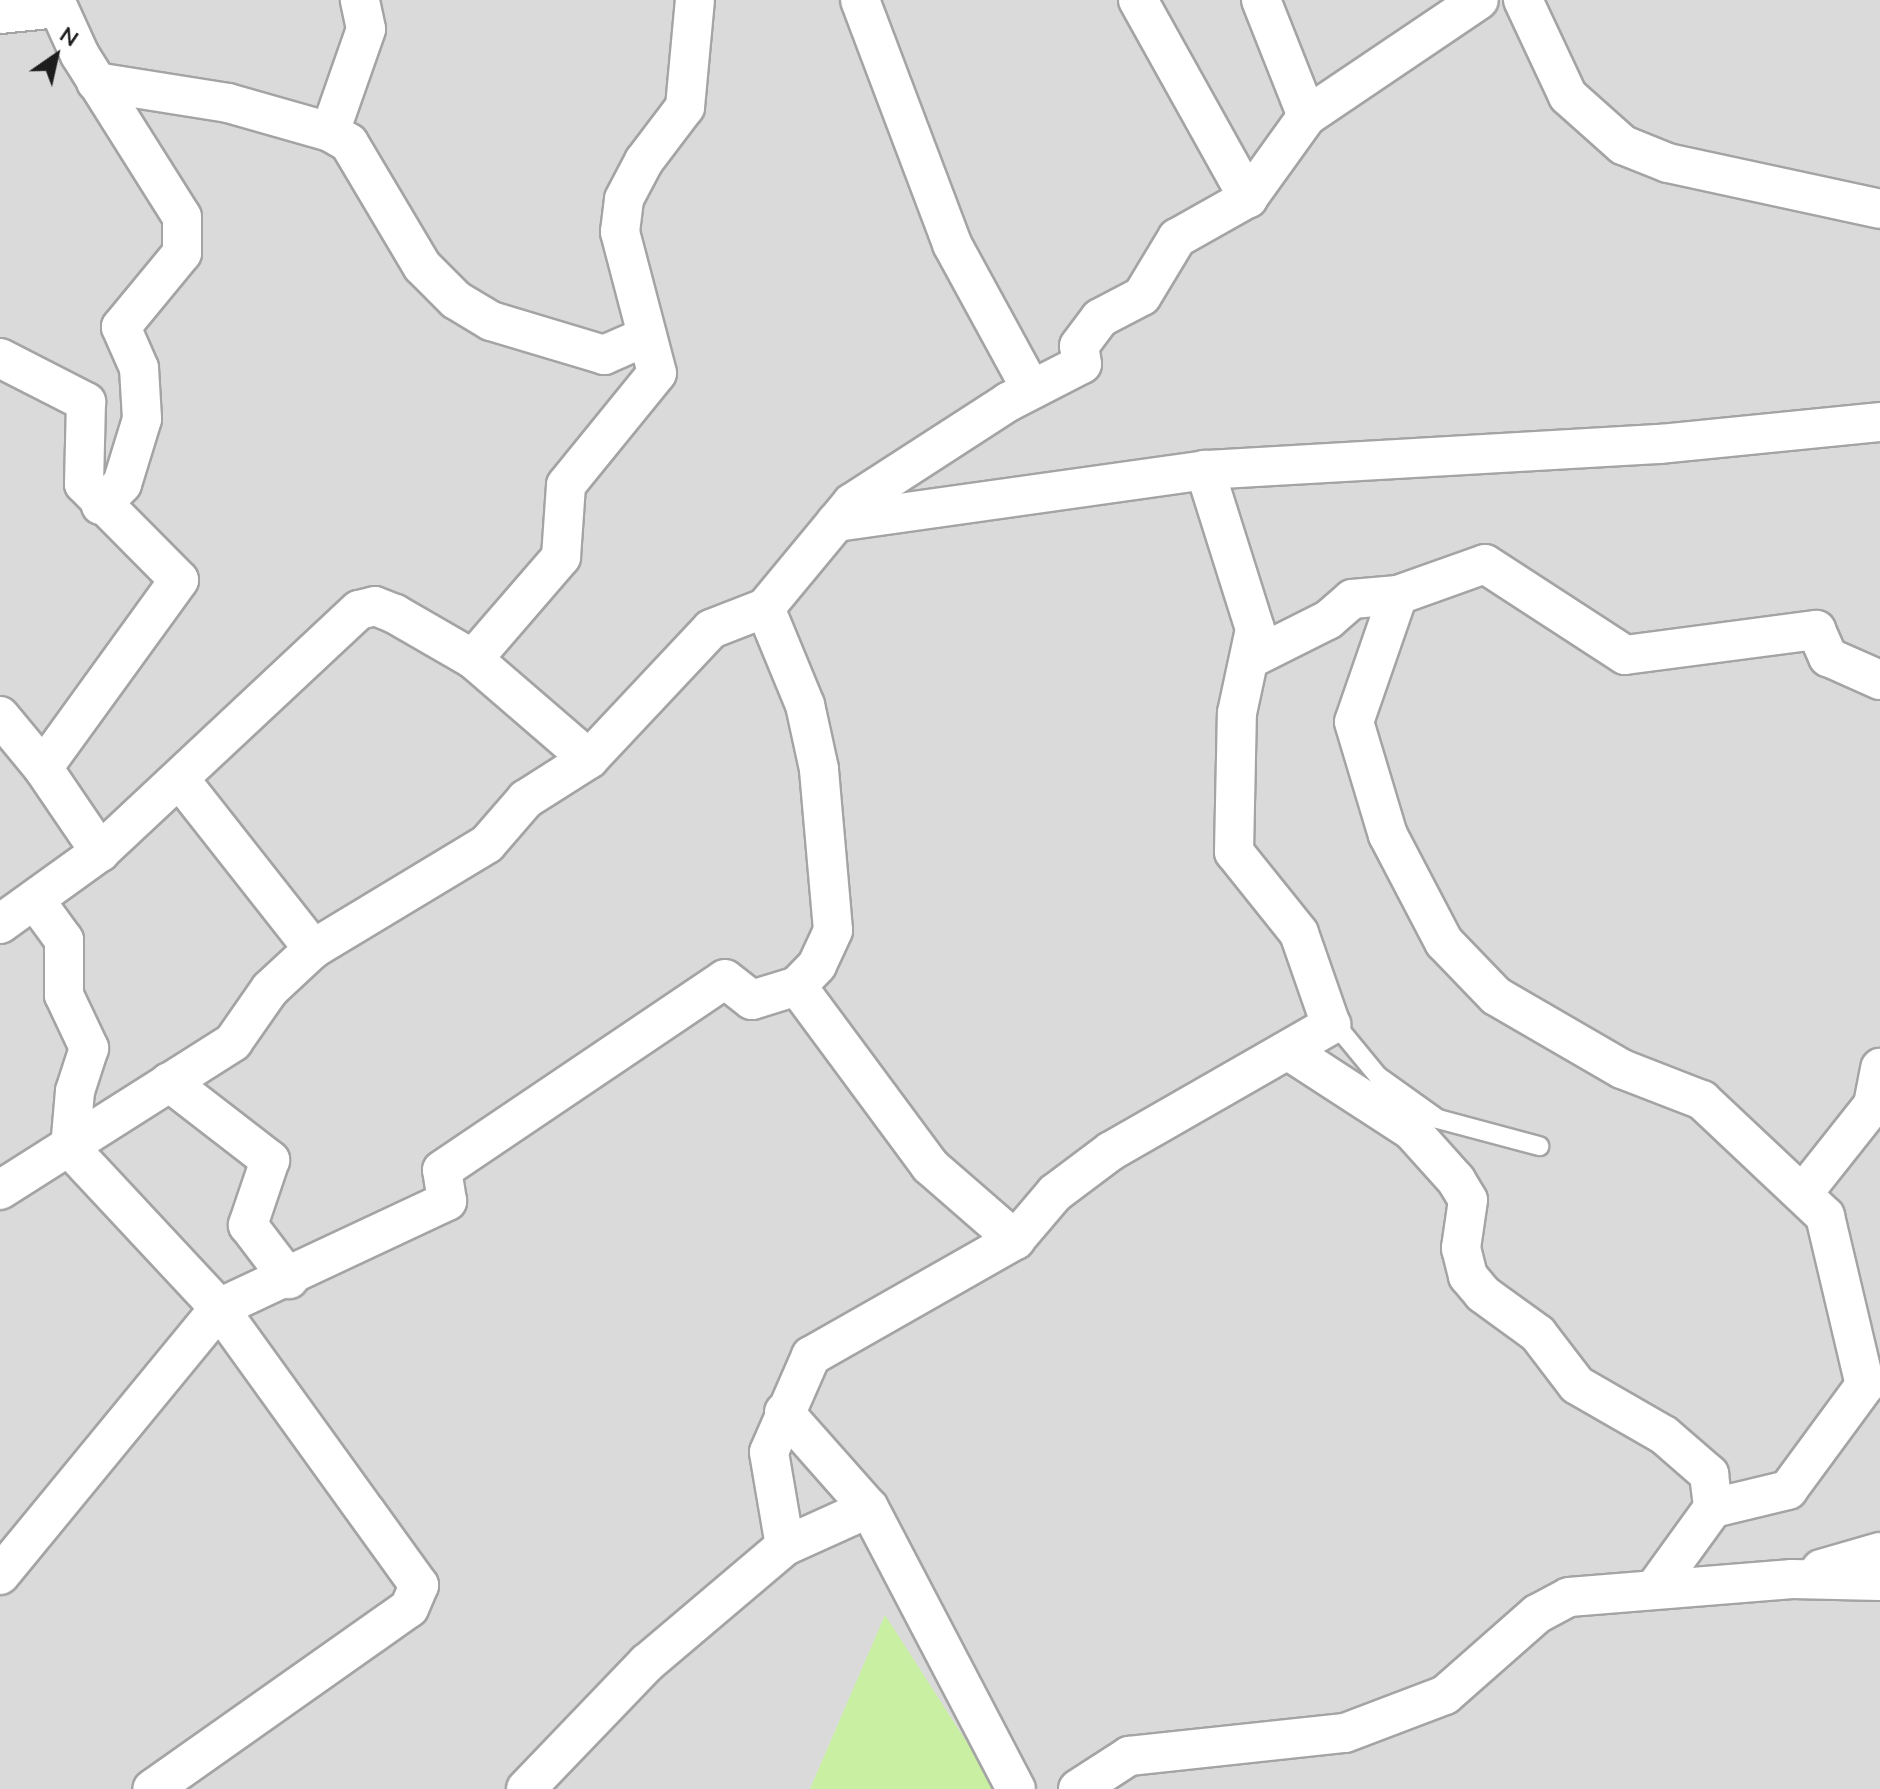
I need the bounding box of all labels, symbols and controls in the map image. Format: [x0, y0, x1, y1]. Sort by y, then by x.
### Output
north arrow [16, 16, 96, 96]
text: N [55, 20, 84, 52]

